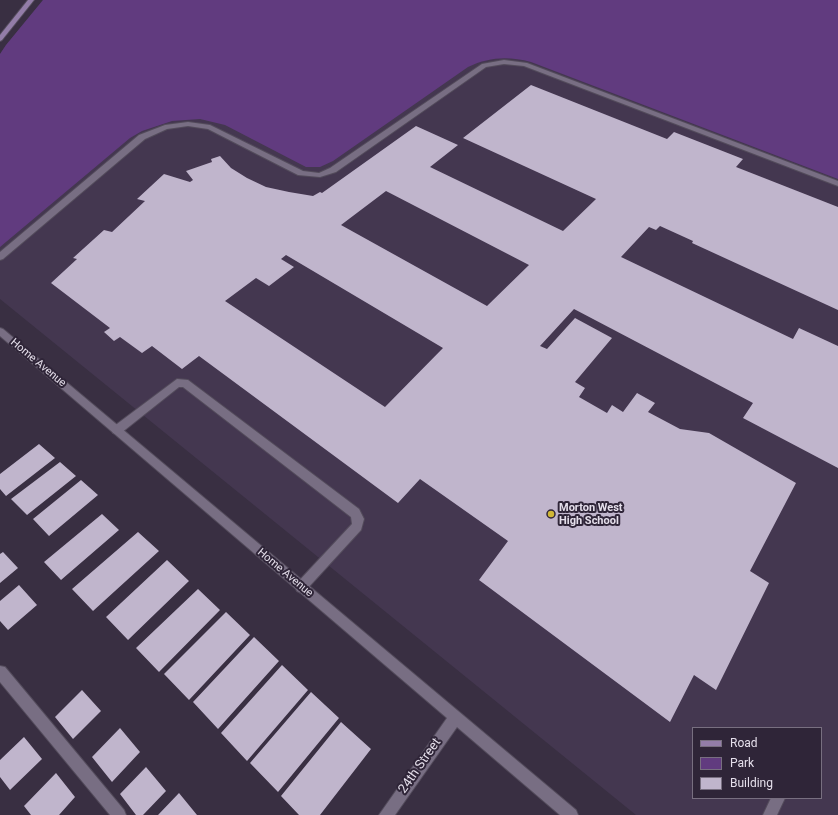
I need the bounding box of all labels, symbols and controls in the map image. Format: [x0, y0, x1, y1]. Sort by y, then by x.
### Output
street label: Home Avenue [8, 336, 68, 390]
place label: Morton West High School [559, 501, 623, 527]
marker: Morton West High School [546, 509, 556, 519]
street label: Home Avenue [255, 546, 315, 600]
legend [692, 727, 822, 799]
street label: 24th Street [395, 735, 445, 797]
text: Road [730, 736, 758, 750]
text: Park [730, 756, 754, 770]
text: Building [730, 776, 773, 790]

